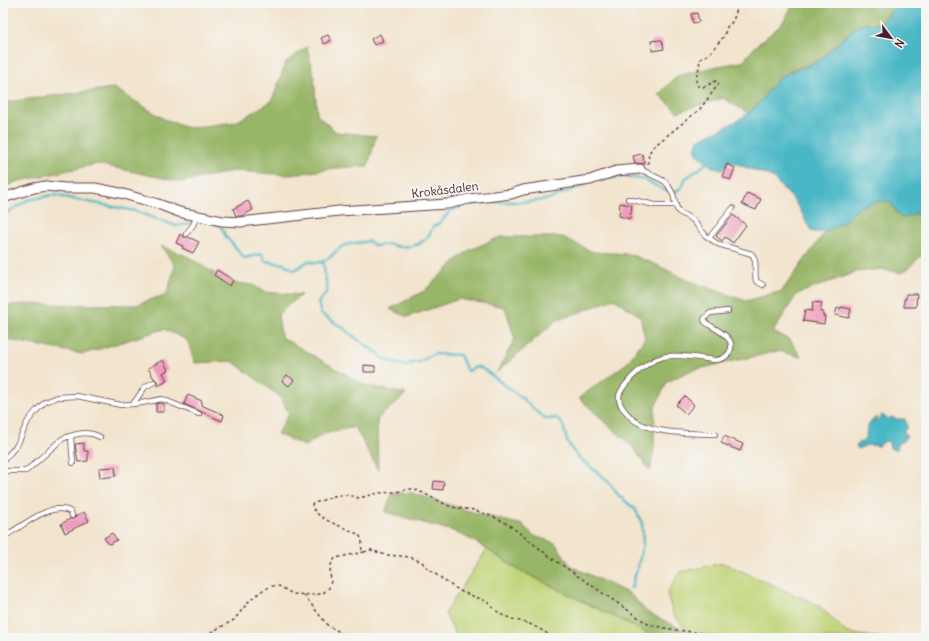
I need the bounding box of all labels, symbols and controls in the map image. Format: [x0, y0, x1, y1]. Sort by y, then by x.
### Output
north arrow [871, 18, 911, 58]
text: N [892, 36, 907, 50]
street label: Krokåsdalen [411, 178, 479, 201]

